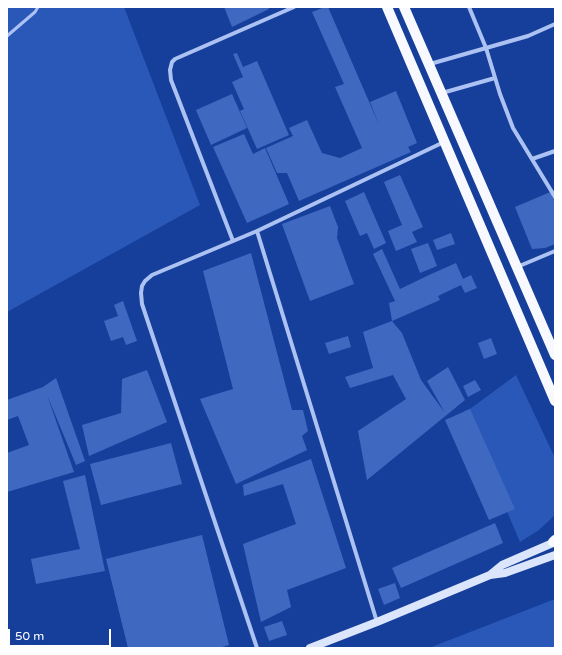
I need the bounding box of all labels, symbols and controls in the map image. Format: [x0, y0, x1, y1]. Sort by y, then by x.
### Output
scale bar [10, 621, 113, 647]
text: 50 m [15, 629, 44, 643]

